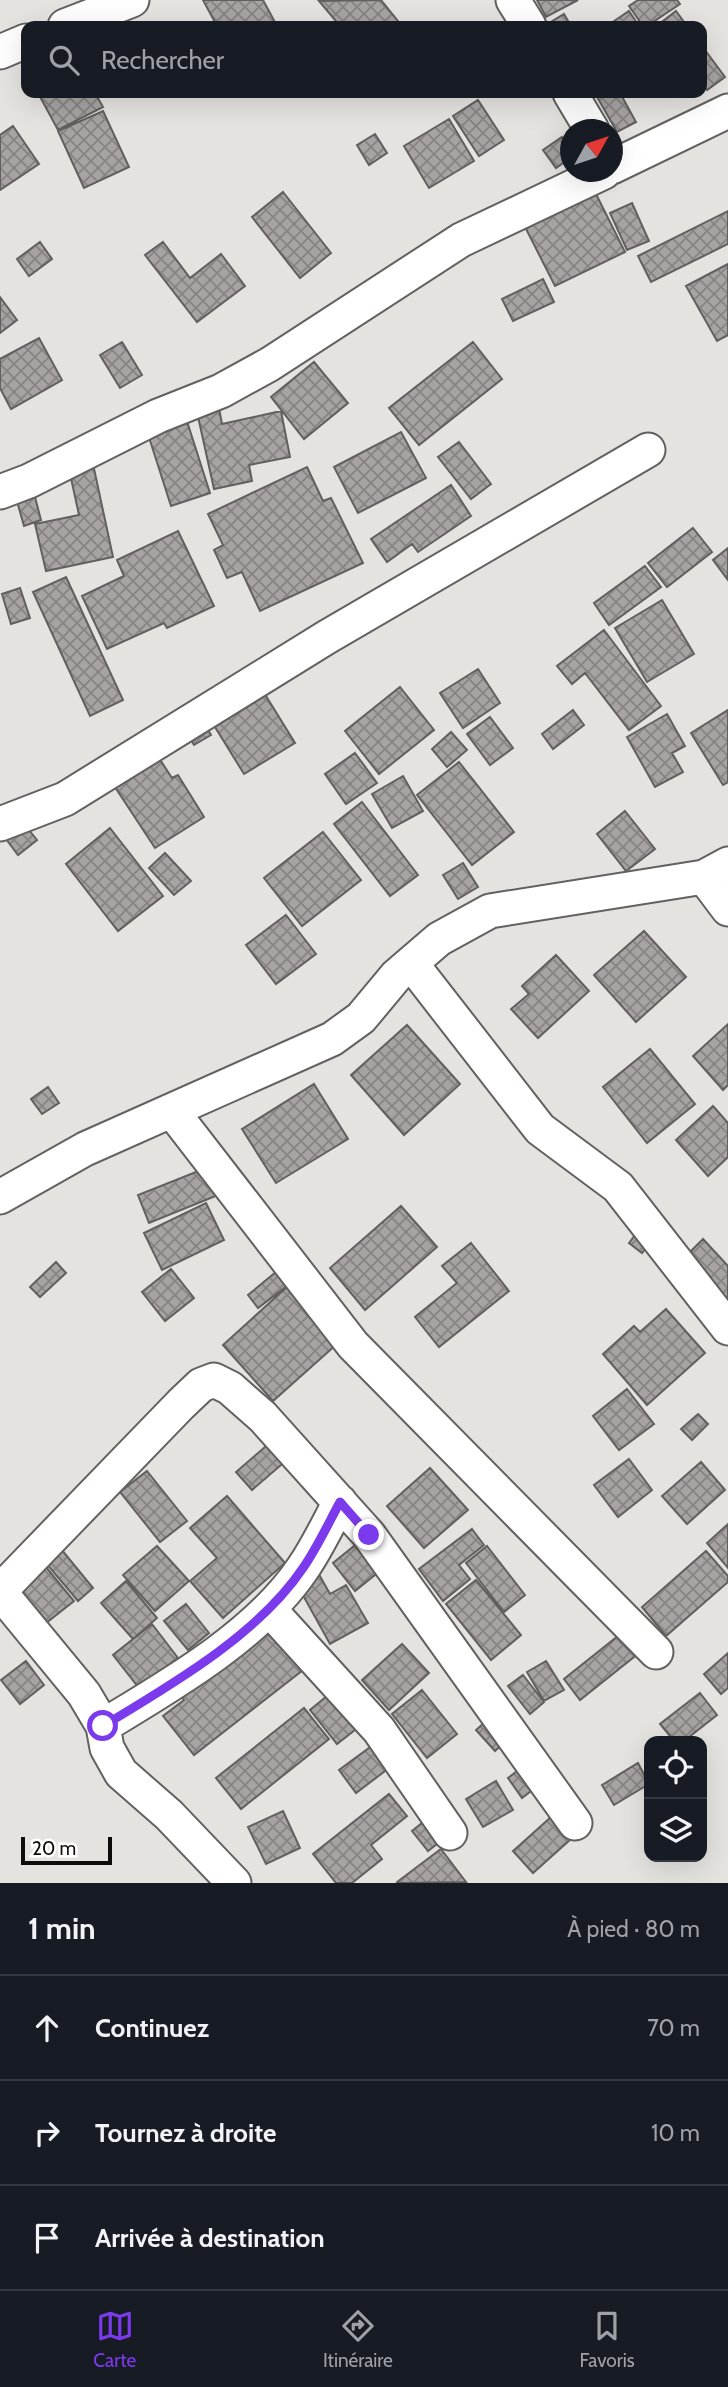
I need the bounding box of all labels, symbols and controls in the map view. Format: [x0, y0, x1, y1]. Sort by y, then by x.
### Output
search box [21, 21, 707, 98]
icon: search [45, 41, 83, 79]
text: Rechercher [101, 44, 224, 76]
north arrow [560, 119, 623, 182]
route end [353, 1519, 384, 1550]
route start [87, 1710, 118, 1741]
map controls [644, 1736, 707, 1862]
button: locate [644, 1736, 707, 1799]
button: layers [644, 1799, 707, 1862]
scale bar [21, 1834, 112, 1866]
text: 20 m [32, 1837, 76, 1860]
text: 1 min [28, 1910, 96, 1947]
text: À pied · 80 m [567, 1915, 700, 1943]
icon: ahead [28, 2009, 66, 2047]
text: Continuez [95, 2012, 209, 2044]
text: 70 m [647, 2014, 700, 2042]
icon: right [28, 2114, 66, 2152]
text: Tournez à droite [95, 2117, 277, 2149]
text: 10 m [651, 2119, 700, 2147]
icon: arrive [28, 2219, 66, 2257]
text: Arrivée à destination [95, 2222, 325, 2254]
tab: Carte [93, 2307, 136, 2372]
tab: Itinéraire [323, 2307, 393, 2372]
tab: Favoris [580, 2307, 635, 2372]

